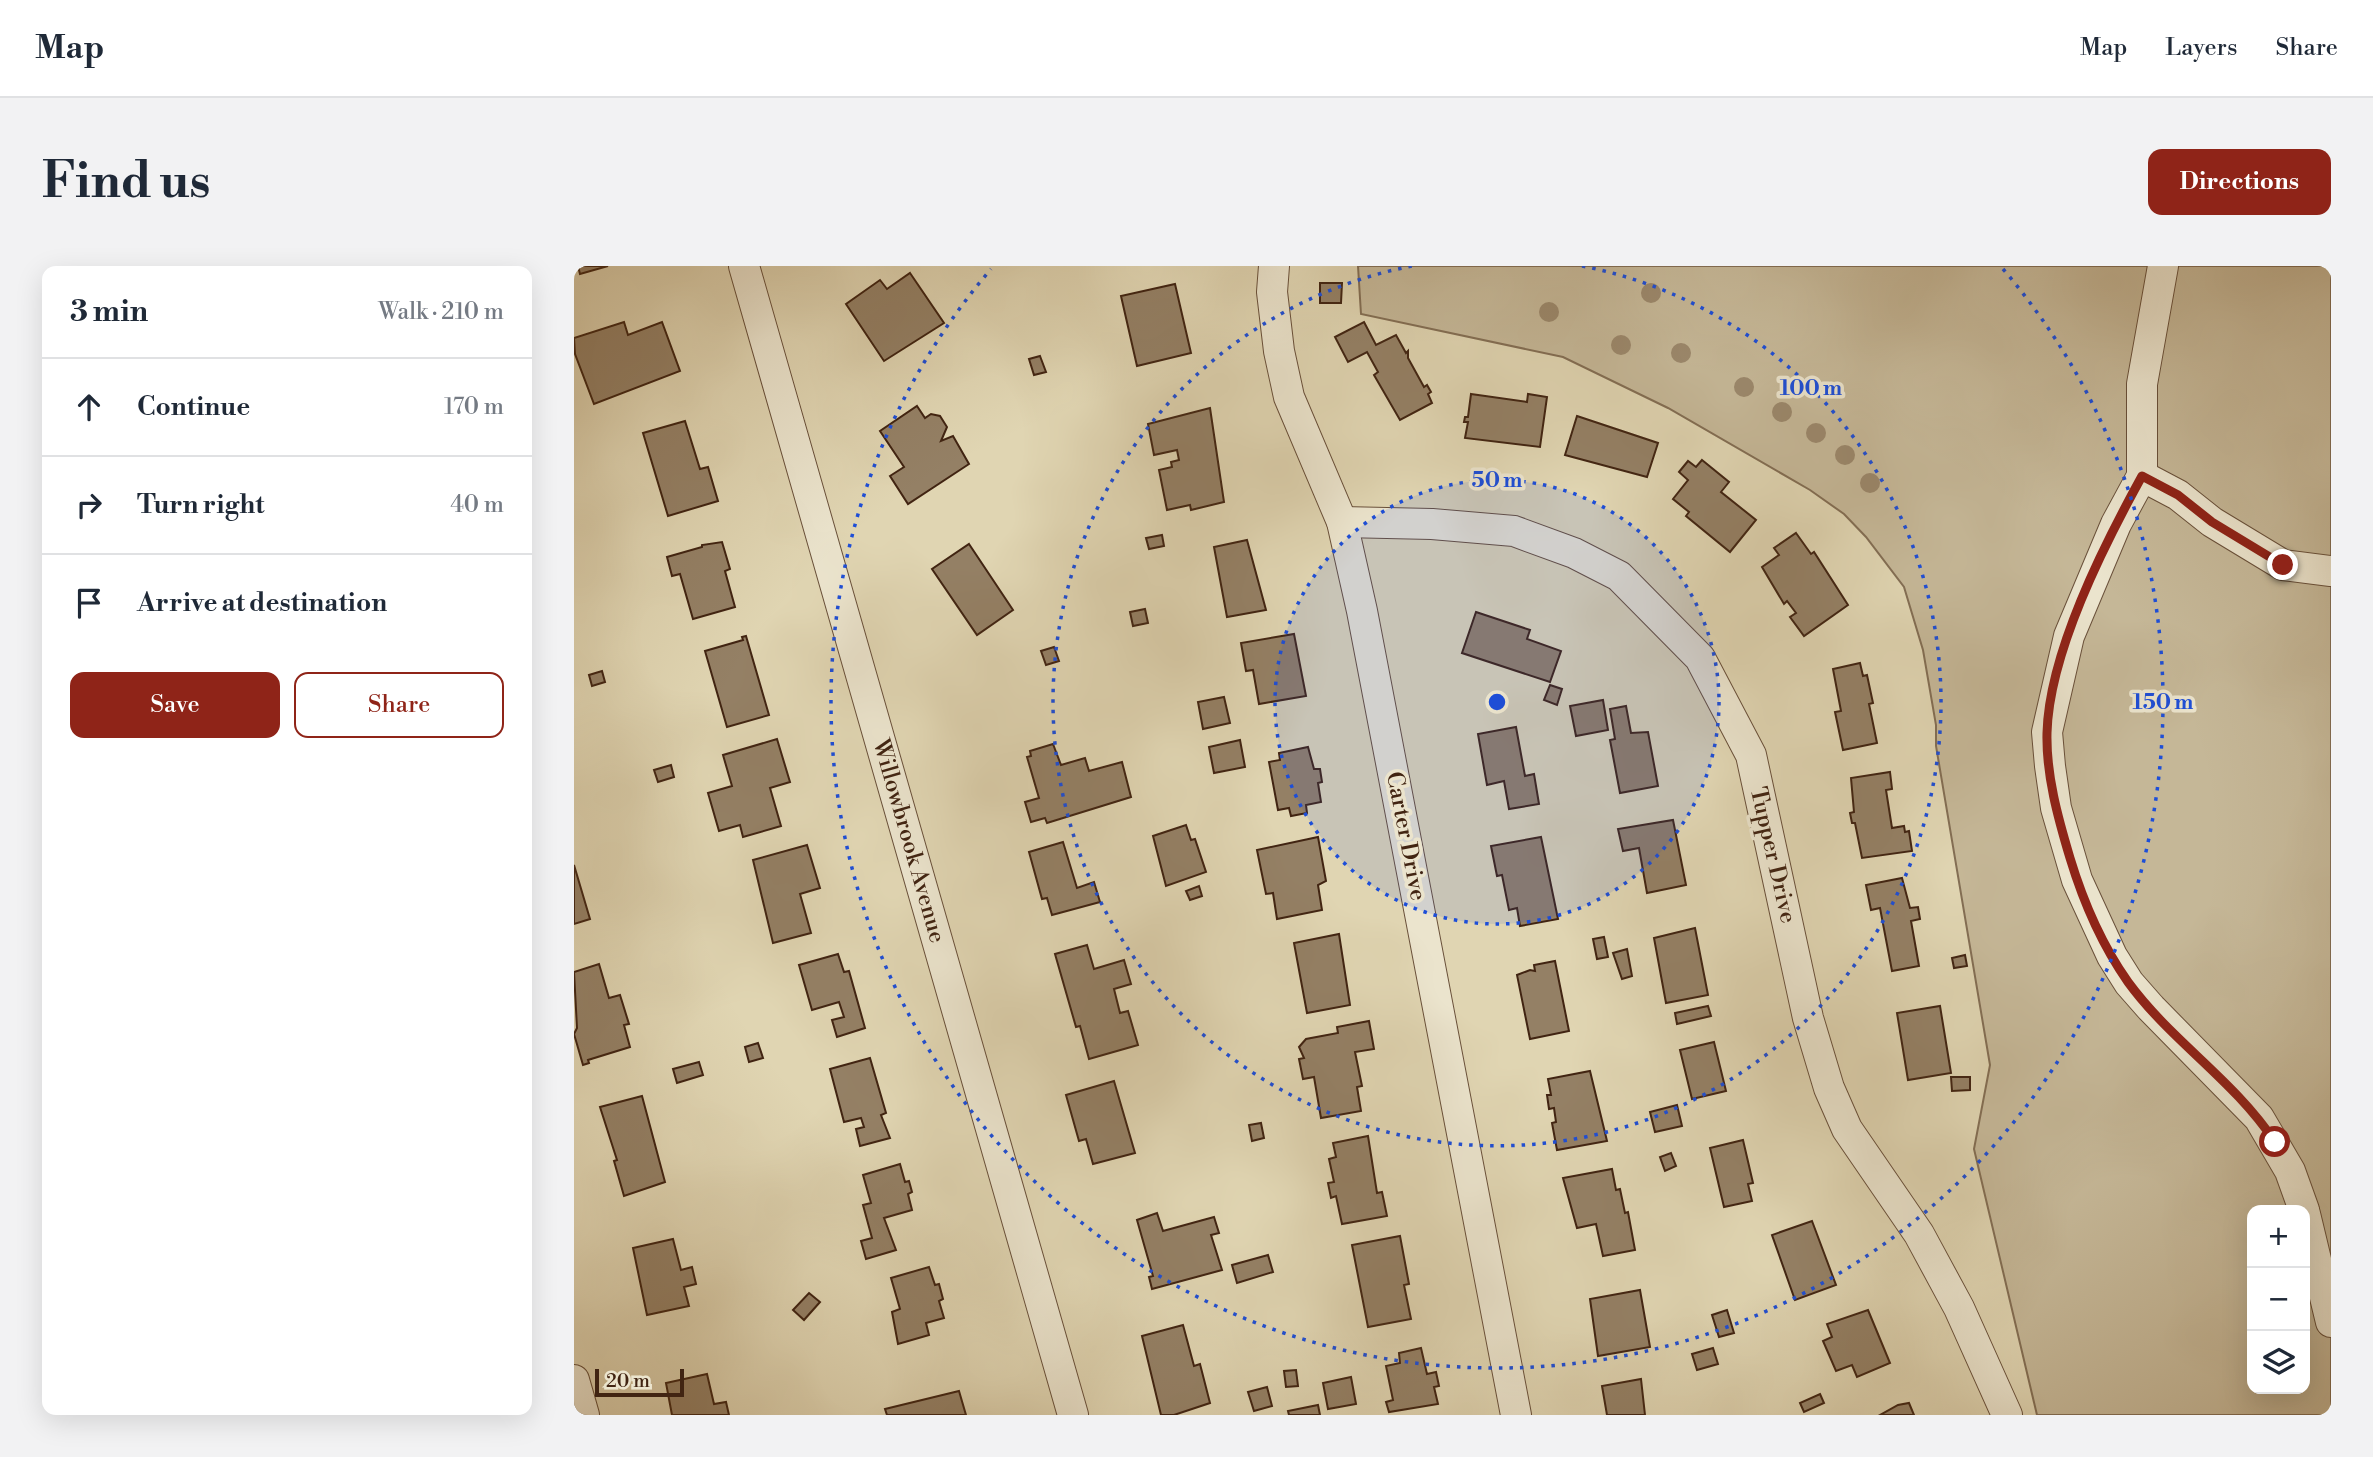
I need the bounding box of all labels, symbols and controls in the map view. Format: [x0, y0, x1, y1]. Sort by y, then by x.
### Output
text: Map [35, 28, 104, 69]
text: Map [2080, 33, 2127, 63]
text: Layers [2165, 33, 2237, 63]
text: Share [2275, 33, 2338, 63]
button: Directions [2148, 149, 2331, 215]
text: Find us [42, 152, 211, 213]
text: 3 min [70, 293, 148, 331]
text: Walk · 210 m [378, 298, 504, 326]
text: 100 m [1780, 376, 1842, 402]
icon: ahead [70, 388, 108, 426]
text: Continue [137, 391, 250, 423]
text: 170 m [444, 393, 504, 421]
text: 50 m [1472, 468, 1522, 494]
icon: right [70, 486, 108, 524]
text: Turn right [137, 489, 265, 521]
text: 40 m [450, 491, 504, 519]
route end [2267, 549, 2298, 580]
icon: arrive [70, 584, 108, 622]
text: Arrive at destination [137, 587, 387, 619]
button: Save [70, 672, 280, 738]
button: Share [294, 672, 504, 738]
centre of rings [1485, 690, 1509, 714]
text: 150 m [2133, 690, 2193, 716]
street label: Willowbrook Avenue [866, 735, 952, 946]
street label: Carter Drive [1380, 769, 1432, 903]
street label: Tupper Drive [1744, 784, 1802, 926]
route start [2259, 1126, 2290, 1157]
map controls [2247, 1205, 2310, 1394]
button: + [2247, 1205, 2310, 1268]
button: − [2247, 1268, 2310, 1331]
button: layers [2247, 1331, 2310, 1394]
scale bar [595, 1366, 684, 1398]
text: 20 m [606, 1369, 650, 1393]

